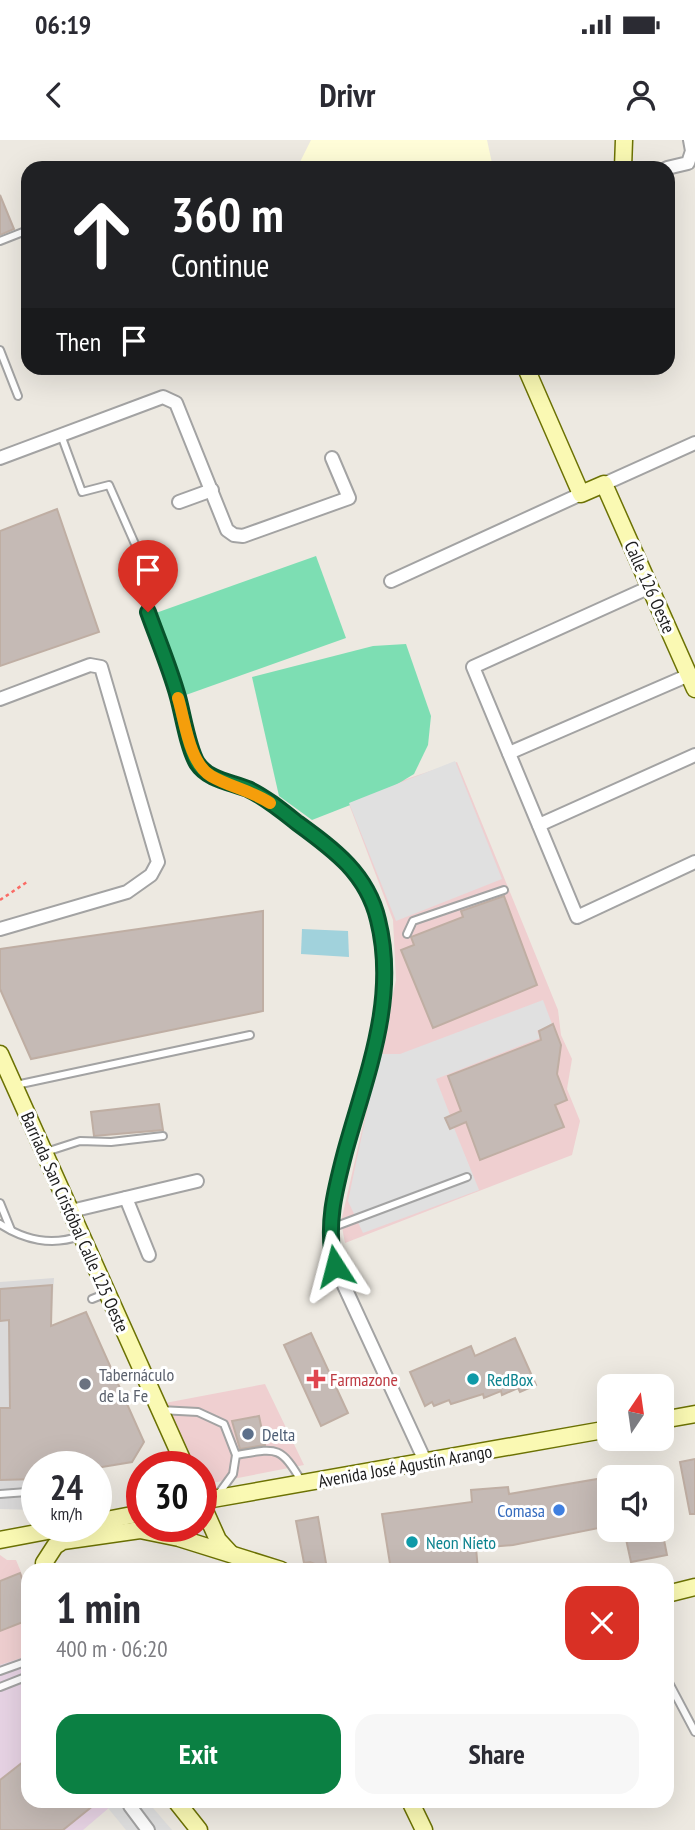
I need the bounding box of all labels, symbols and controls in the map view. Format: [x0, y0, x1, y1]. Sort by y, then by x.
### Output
text: 06:19 [35, 8, 91, 41]
text: Drivr [320, 74, 375, 116]
icon: back [35, 76, 73, 114]
icon: person [622, 76, 660, 114]
text: 360 m [171, 182, 284, 246]
icon: ahead [56, 189, 147, 280]
text: Continue [171, 244, 270, 286]
icon: arrive [115, 322, 153, 360]
text: Then [56, 325, 101, 358]
street label: Calle 126 Oeste [619, 537, 681, 637]
pin [118, 540, 178, 612]
icon: arrive [129, 551, 167, 589]
street label: Barriada San Cristóbal Calle 125 Oeste [16, 1108, 134, 1336]
position arrow [298, 1229, 372, 1303]
place label: Tabernáculo de la Fe [99, 1363, 174, 1407]
place label: Farmazone [330, 1368, 398, 1391]
place label: RedBox [487, 1368, 534, 1391]
marker: Farmazone [308, 1371, 324, 1387]
marker: RedBox [465, 1371, 481, 1387]
north arrow [597, 1374, 674, 1451]
map controls [597, 1374, 674, 1542]
marker: Tabernáculo de la Fe [77, 1376, 93, 1392]
place label: Delta [262, 1423, 295, 1446]
marker: Delta [240, 1426, 256, 1442]
street label: Avenida José Agustín Arango [316, 1439, 494, 1493]
speed limit sign: 30 [126, 1451, 217, 1542]
text: 24 [50, 1464, 83, 1510]
button: sound [597, 1465, 674, 1542]
place label: Comasa [497, 1499, 545, 1522]
text: km/h [51, 1502, 82, 1525]
marker: Comasa [551, 1502, 567, 1518]
place label: Neon Nieto [426, 1531, 496, 1554]
marker: Neon Nieto [404, 1534, 420, 1550]
text: 1 min [56, 1580, 141, 1635]
button: close [565, 1586, 639, 1660]
text: 400 m · 06:20 [56, 1634, 168, 1663]
button: Exit [56, 1714, 341, 1794]
button: Share [355, 1714, 639, 1794]

